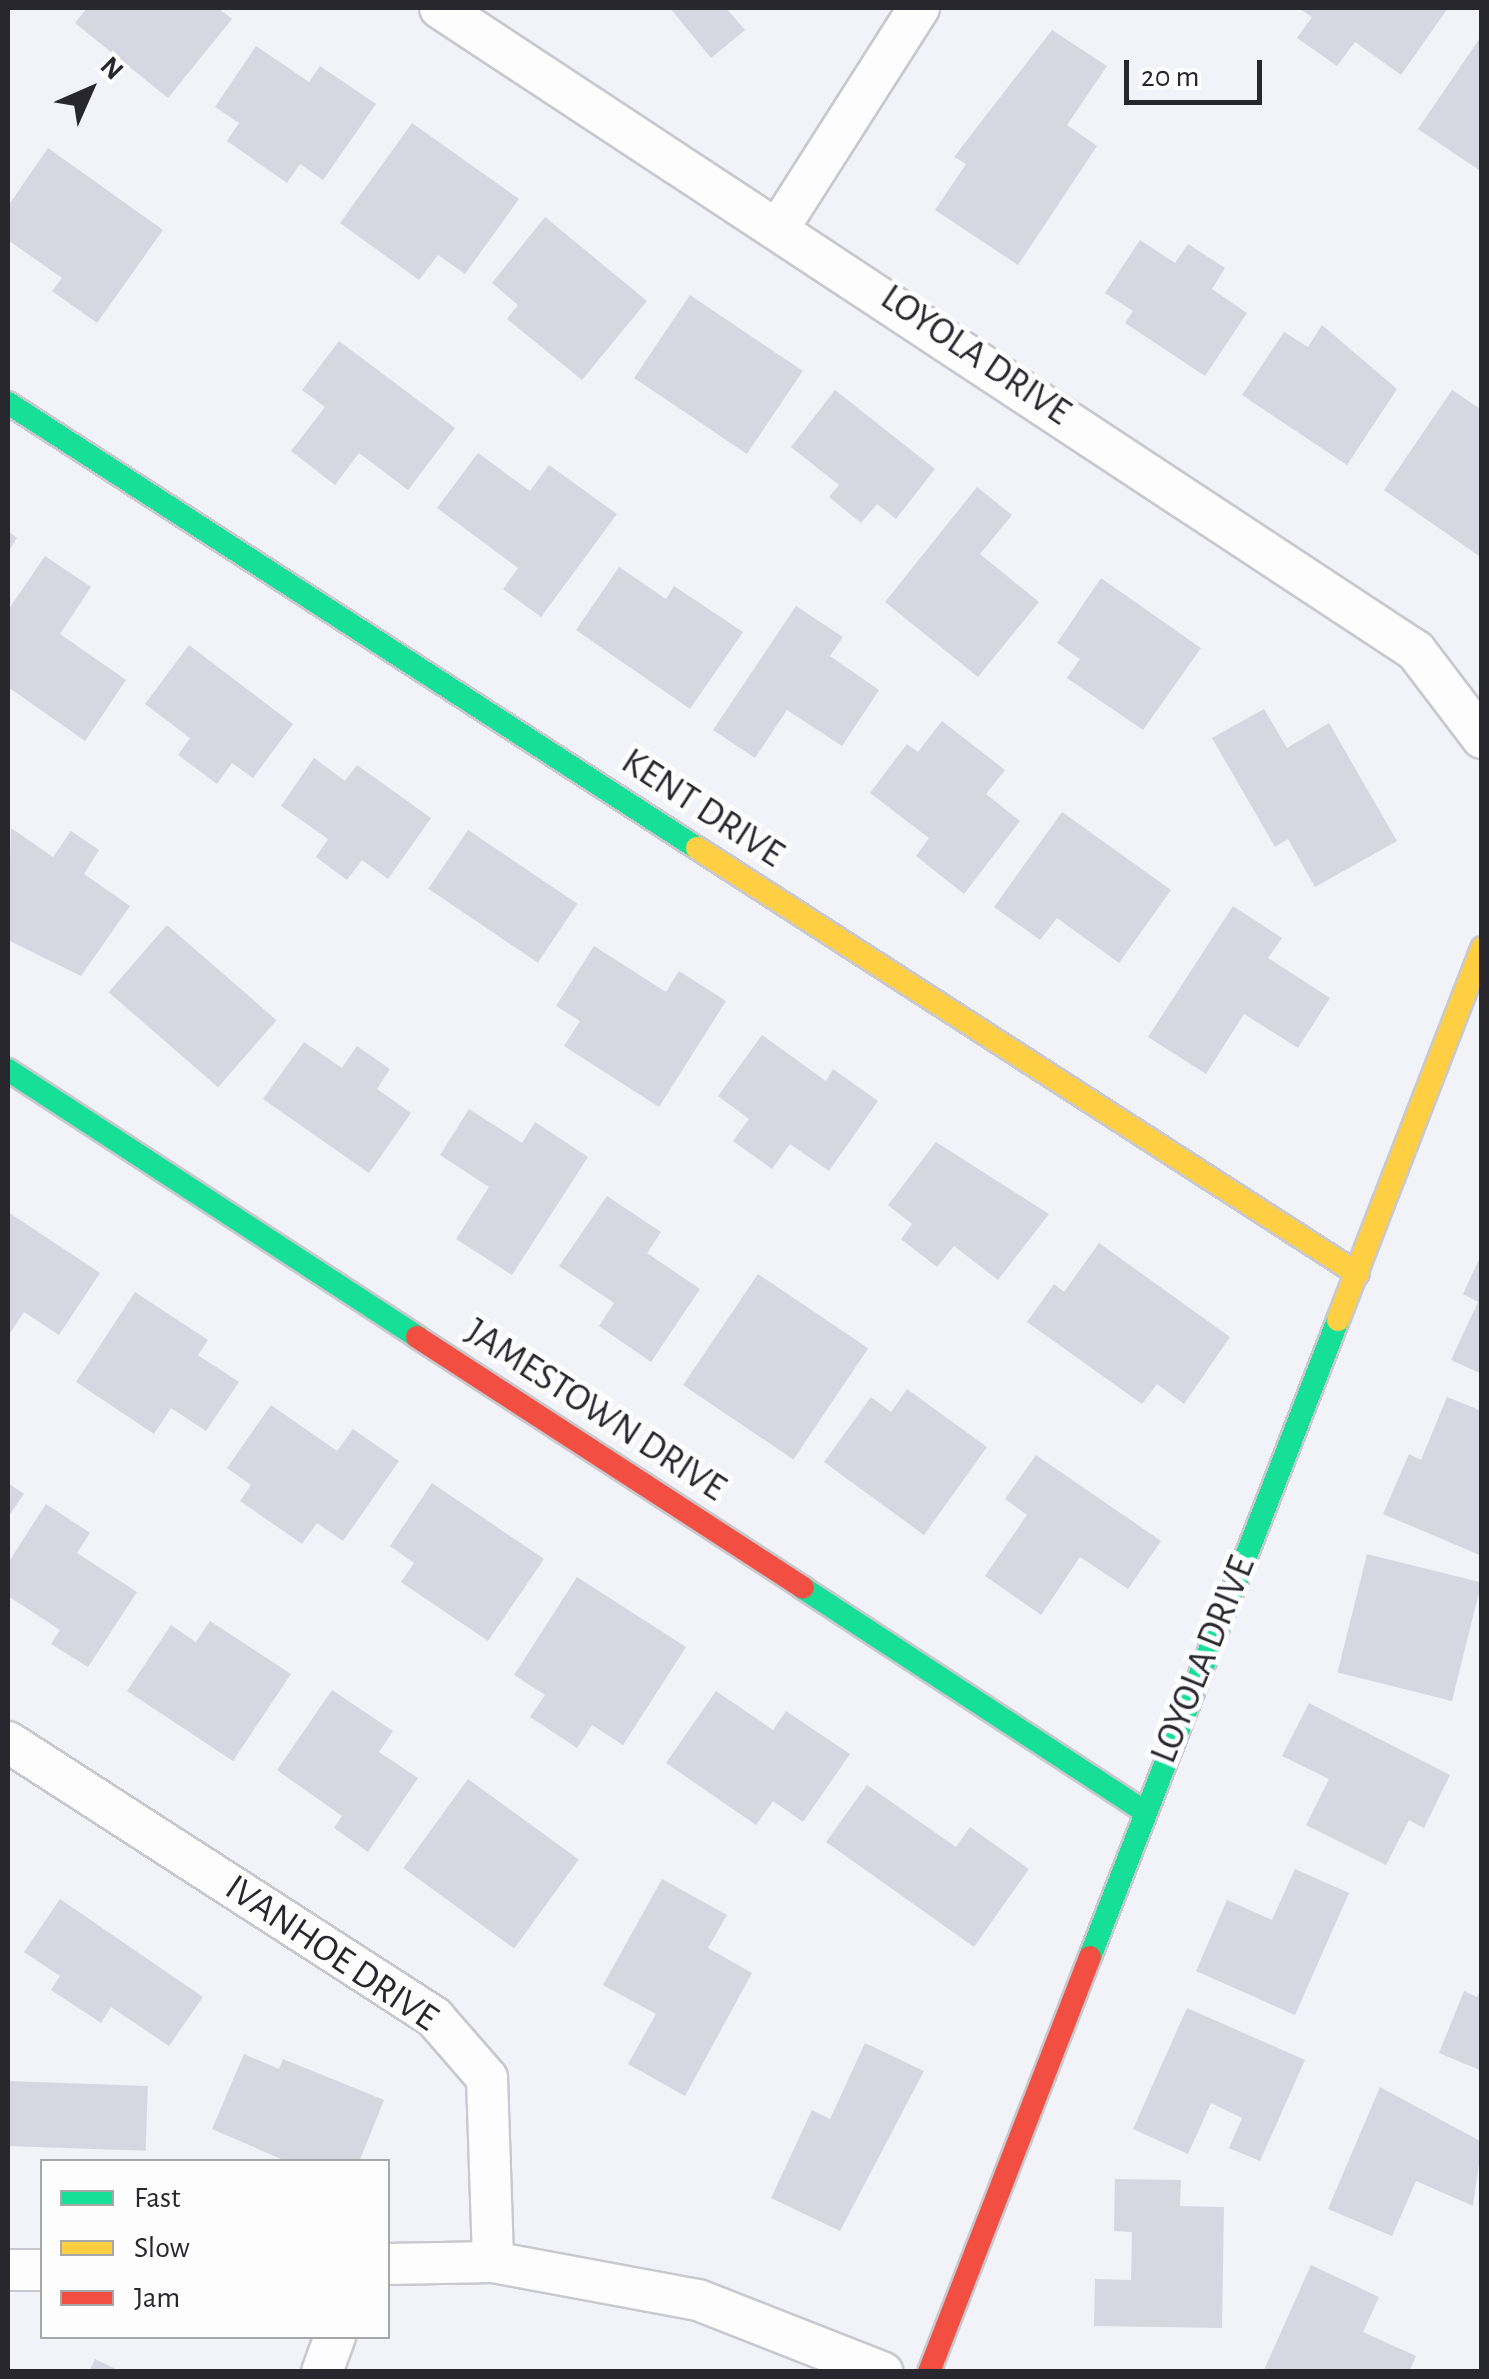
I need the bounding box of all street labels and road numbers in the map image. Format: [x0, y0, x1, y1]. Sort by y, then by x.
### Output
street label: LOYOLA DRIVE [871, 276, 1079, 436]
street label: KENT DRIVE [612, 740, 792, 878]
street label: JAMESTOWN DRIVE [456, 1310, 734, 1512]
street label: LOYOLA DRIVE [1142, 1550, 1266, 1770]
street label: IVANHOE DRIVE [216, 1866, 446, 2042]

